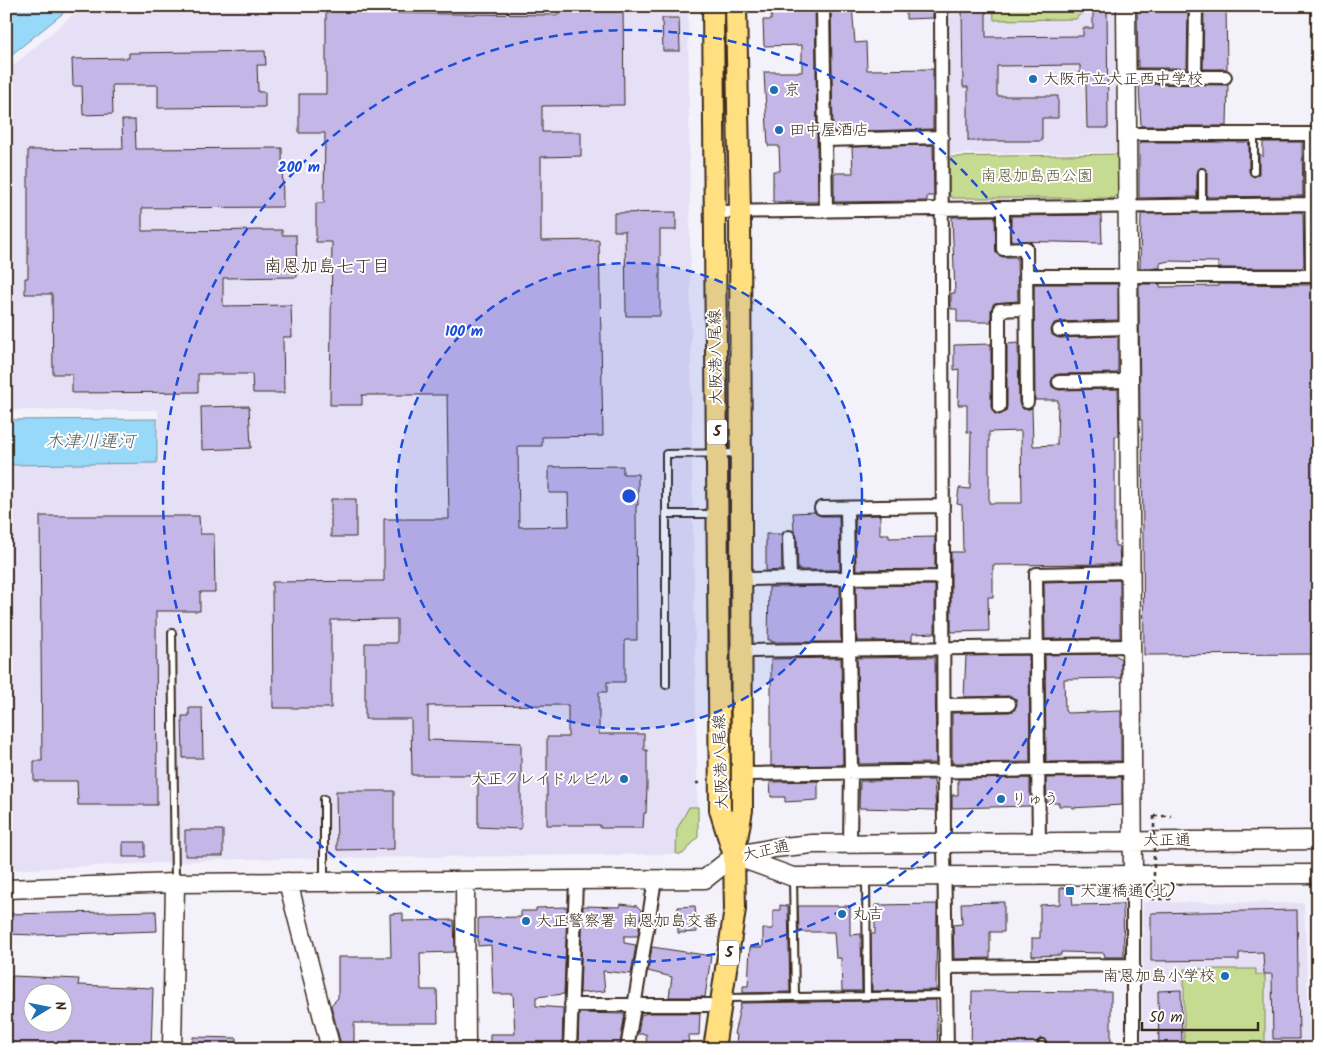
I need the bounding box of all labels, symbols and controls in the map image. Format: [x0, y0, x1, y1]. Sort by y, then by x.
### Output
place label: 大阪市立大正西中学校 [1043, 67, 1203, 92]
marker: 大阪市立大正西中学校 [1027, 73, 1039, 85]
place label: 京 [784, 78, 800, 103]
marker: 京 [768, 84, 780, 96]
place label: 田中屋酒店 [789, 118, 869, 143]
marker: 田中屋酒店 [773, 124, 785, 136]
text: 200 m [278, 156, 320, 180]
park label: 南恩加島西公園 [981, 164, 1093, 189]
district label: 南恩加島七丁目 [264, 253, 390, 282]
street label: 大阪港八尾線 [703, 309, 729, 405]
text: 100 m [445, 320, 483, 344]
road number: 5 [707, 420, 727, 444]
water label: 木津川運河 [45, 428, 138, 457]
centre of rings [620, 487, 638, 505]
street label: 大阪港八尾線 [707, 714, 735, 810]
place label: 大正クレイドルビル [471, 767, 614, 792]
marker: 大正クレイドルビル [618, 773, 630, 785]
place label: りゅう [1011, 787, 1059, 812]
marker: りゅう [995, 793, 1007, 805]
street label: 大正通 [1143, 828, 1191, 853]
street label: 大正通 [740, 834, 792, 868]
place label: 大運橋通(北) [1080, 879, 1176, 904]
marker: 大運橋通(北) [1064, 885, 1076, 897]
place label: 丸吉 [852, 902, 884, 927]
marker: 丸吉 [836, 908, 848, 920]
place label: 大正警察署 南恩加島交番 [536, 909, 718, 934]
marker: 大正警察署 南恩加島交番 [520, 915, 532, 927]
road number: 5 [719, 940, 739, 966]
place label: 南恩加島小学校 [1103, 964, 1215, 989]
marker: 南恩加島小学校 [1219, 970, 1231, 982]
north arrow [22, 982, 72, 1032]
text: N [48, 1000, 71, 1012]
scale bar [1142, 1000, 1258, 1032]
text: 50 m [1149, 1006, 1183, 1030]

